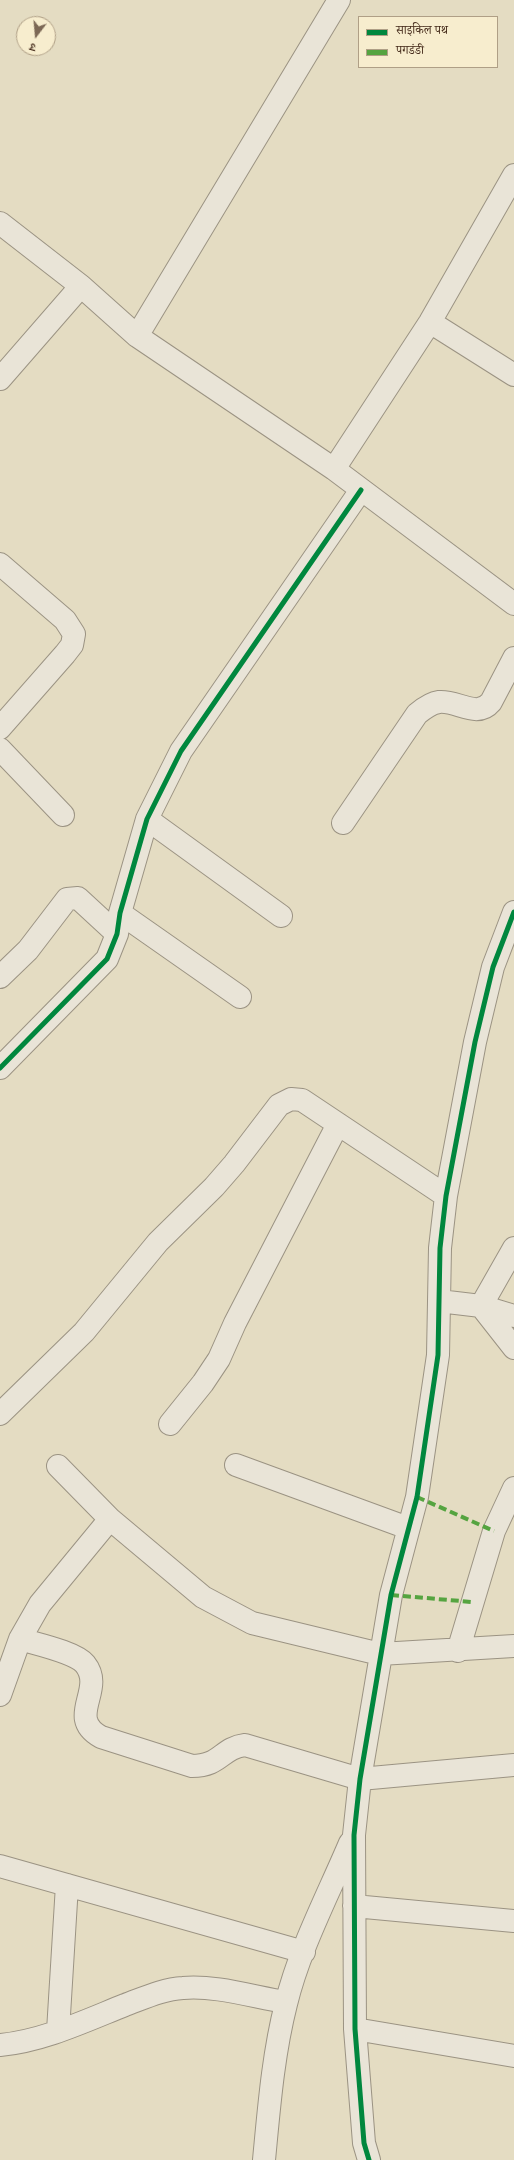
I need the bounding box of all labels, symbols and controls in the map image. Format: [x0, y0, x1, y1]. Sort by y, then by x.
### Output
north arrow [16, 16, 56, 56]
legend [358, 16, 498, 68]
text: साइकिल पथ [396, 22, 448, 38]
text: उ [28, 39, 38, 55]
text: पगडंडी [396, 42, 424, 58]

